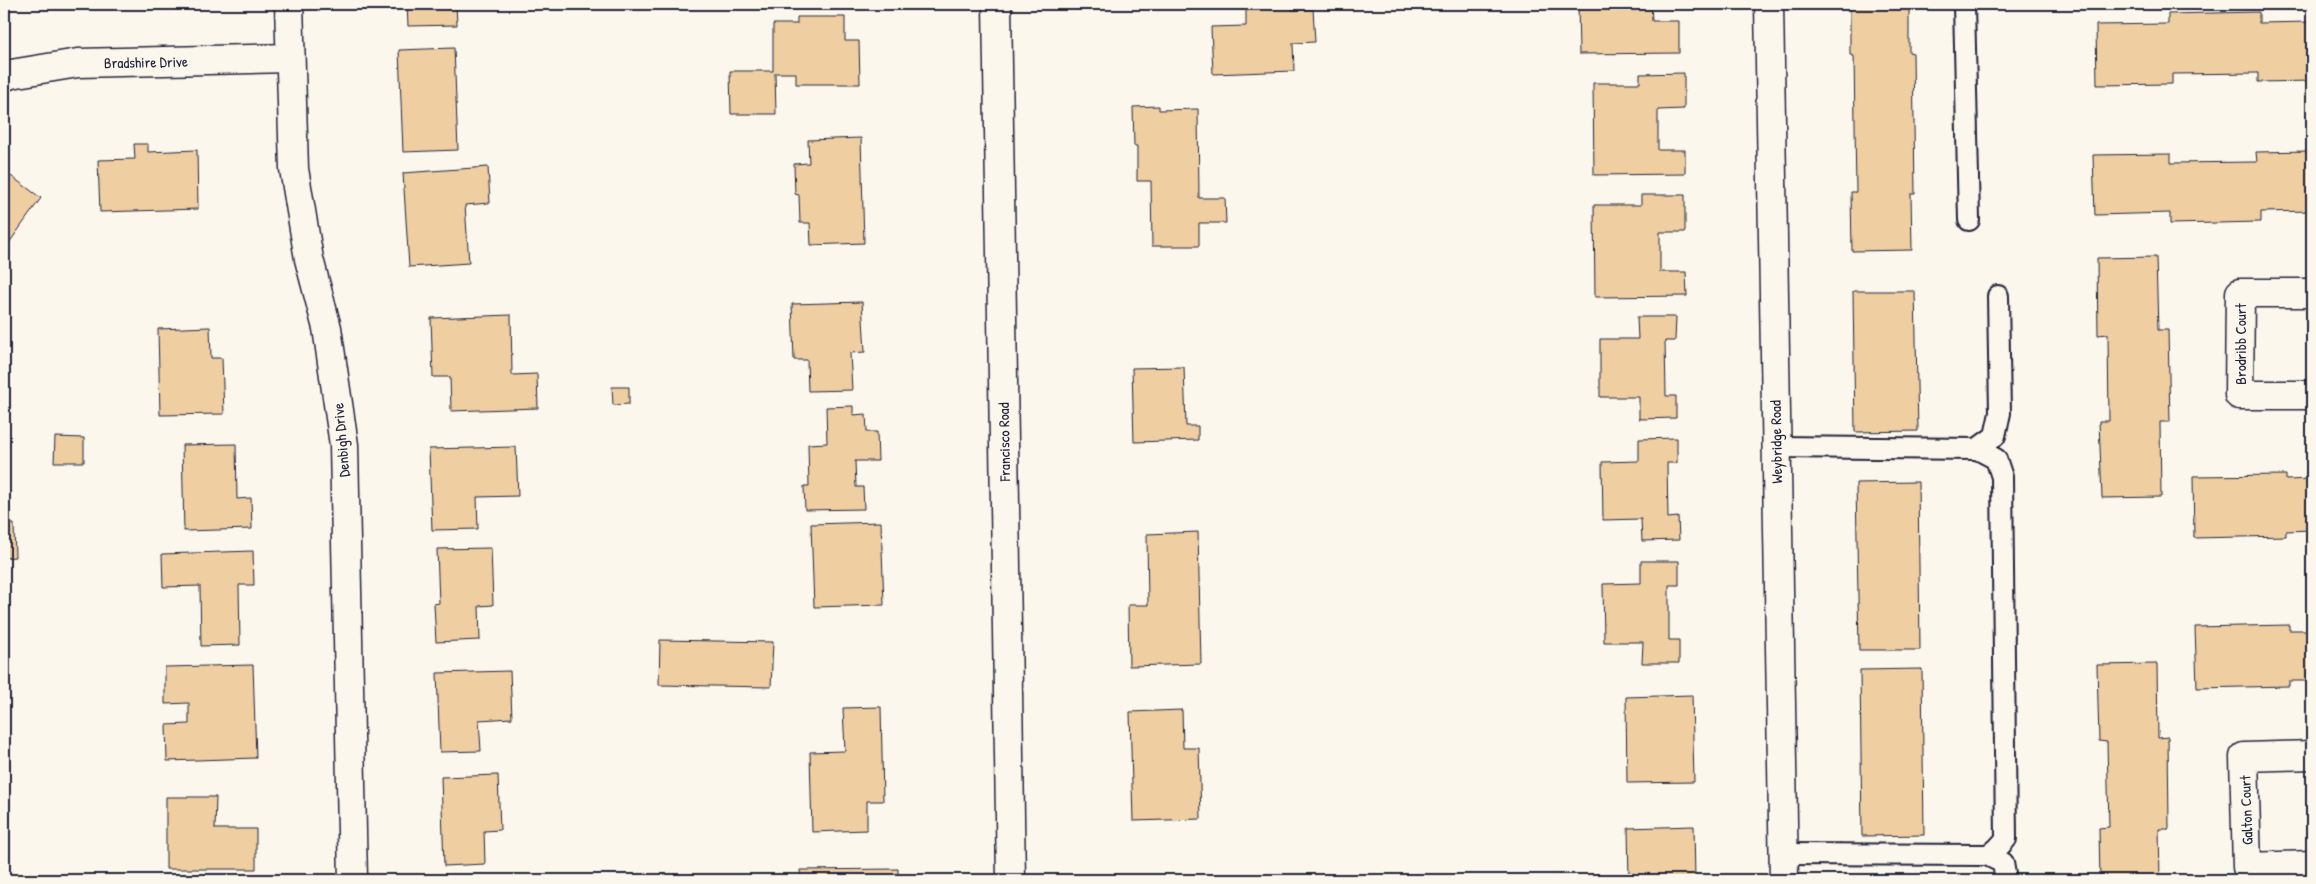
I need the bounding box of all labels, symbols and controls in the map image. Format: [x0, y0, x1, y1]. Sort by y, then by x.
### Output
street label: Bradshire Drive [104, 51, 188, 73]
street label: Brodribb Court [2230, 302, 2251, 385]
street label: Weybridge Road [1765, 400, 1787, 484]
street label: Denbigh Drive [327, 402, 355, 478]
street label: Francisco Road [993, 402, 1015, 483]
street label: Galton Court [2234, 774, 2258, 845]

